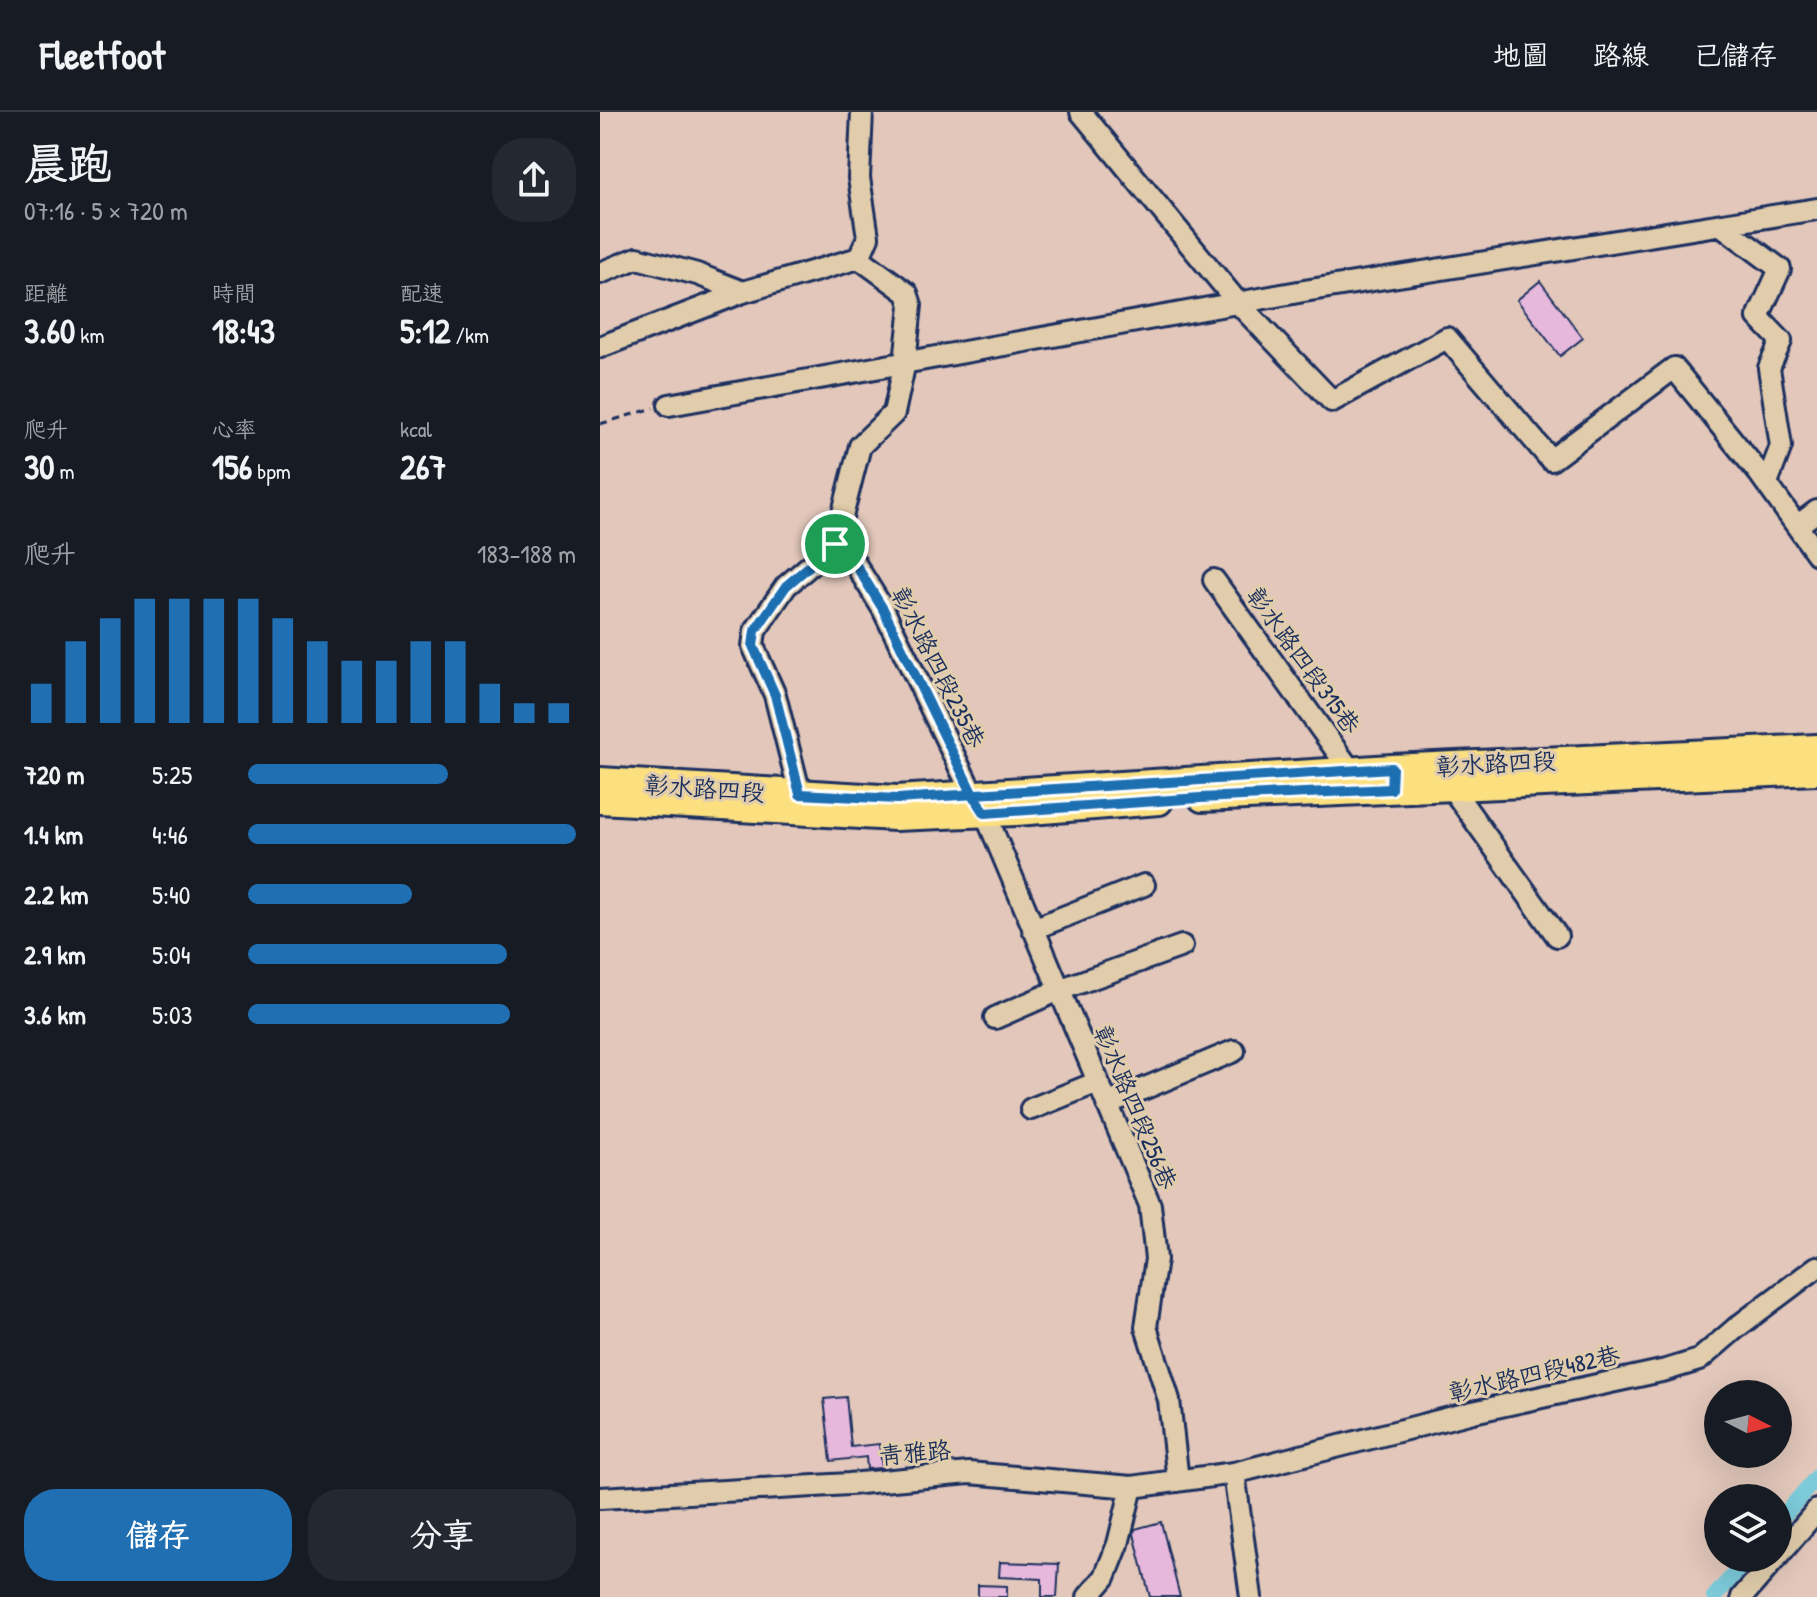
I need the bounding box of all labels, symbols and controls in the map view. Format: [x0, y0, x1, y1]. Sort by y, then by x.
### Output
text: Fleetfoot [40, 29, 165, 81]
text: 地圖 [1493, 36, 1549, 74]
text: 路線 [1593, 36, 1649, 74]
text: 已儲存 [1693, 36, 1777, 74]
text: 晨跑 [24, 133, 112, 193]
button: share [492, 138, 576, 222]
text: 07:16 · 5 × 720 m [24, 193, 188, 228]
text: 距離 [24, 278, 68, 308]
text: 時間 [212, 278, 256, 308]
text: 配速 [400, 278, 444, 308]
text: 3.60 [24, 308, 75, 354]
text: 18:43 [212, 308, 275, 354]
text: 5:12 [400, 308, 451, 354]
text: km [75, 320, 104, 350]
text: /km [451, 320, 489, 350]
text: 爬升 [24, 414, 68, 444]
text: 心率 [212, 414, 256, 444]
text: kcal [400, 414, 432, 444]
text: 30 [24, 444, 54, 490]
text: 156 [212, 444, 252, 490]
text: 267 [400, 444, 446, 490]
text: m [54, 456, 75, 486]
text: bpm [252, 456, 291, 486]
pin [801, 510, 869, 578]
icon: arrive [813, 522, 857, 566]
text: 爬升 [24, 536, 76, 571]
text: 183–188 m [477, 536, 576, 571]
street label: 彰水路四段315巷 [1240, 580, 1368, 740]
street label: 彰水路四段235巷 [885, 581, 993, 753]
street label: 彰水路四段 [1435, 744, 1557, 782]
text: 720 m [24, 757, 84, 792]
text: 5:25 [152, 757, 192, 792]
street label: 彰水路四段 [644, 768, 766, 808]
text: 1.4 km [24, 817, 83, 852]
text: 4:46 [152, 817, 188, 852]
text: 2.2 km [24, 877, 88, 912]
text: 5:40 [152, 877, 190, 912]
text: 2.9 km [24, 937, 86, 972]
text: 5:04 [152, 937, 190, 972]
text: 3.6 km [24, 997, 86, 1032]
text: 5:03 [152, 997, 192, 1032]
street label: 彰水路四段256巷 [1087, 1020, 1185, 1194]
street label: 彰水路四段482巷 [1445, 1338, 1623, 1408]
north arrow [1704, 1380, 1792, 1468]
map controls [1704, 1380, 1792, 1572]
street label: 青雅路 [878, 1433, 952, 1471]
button: layers [1704, 1484, 1792, 1572]
button: 儲存 [24, 1489, 292, 1581]
button: 分享 [308, 1489, 576, 1581]

